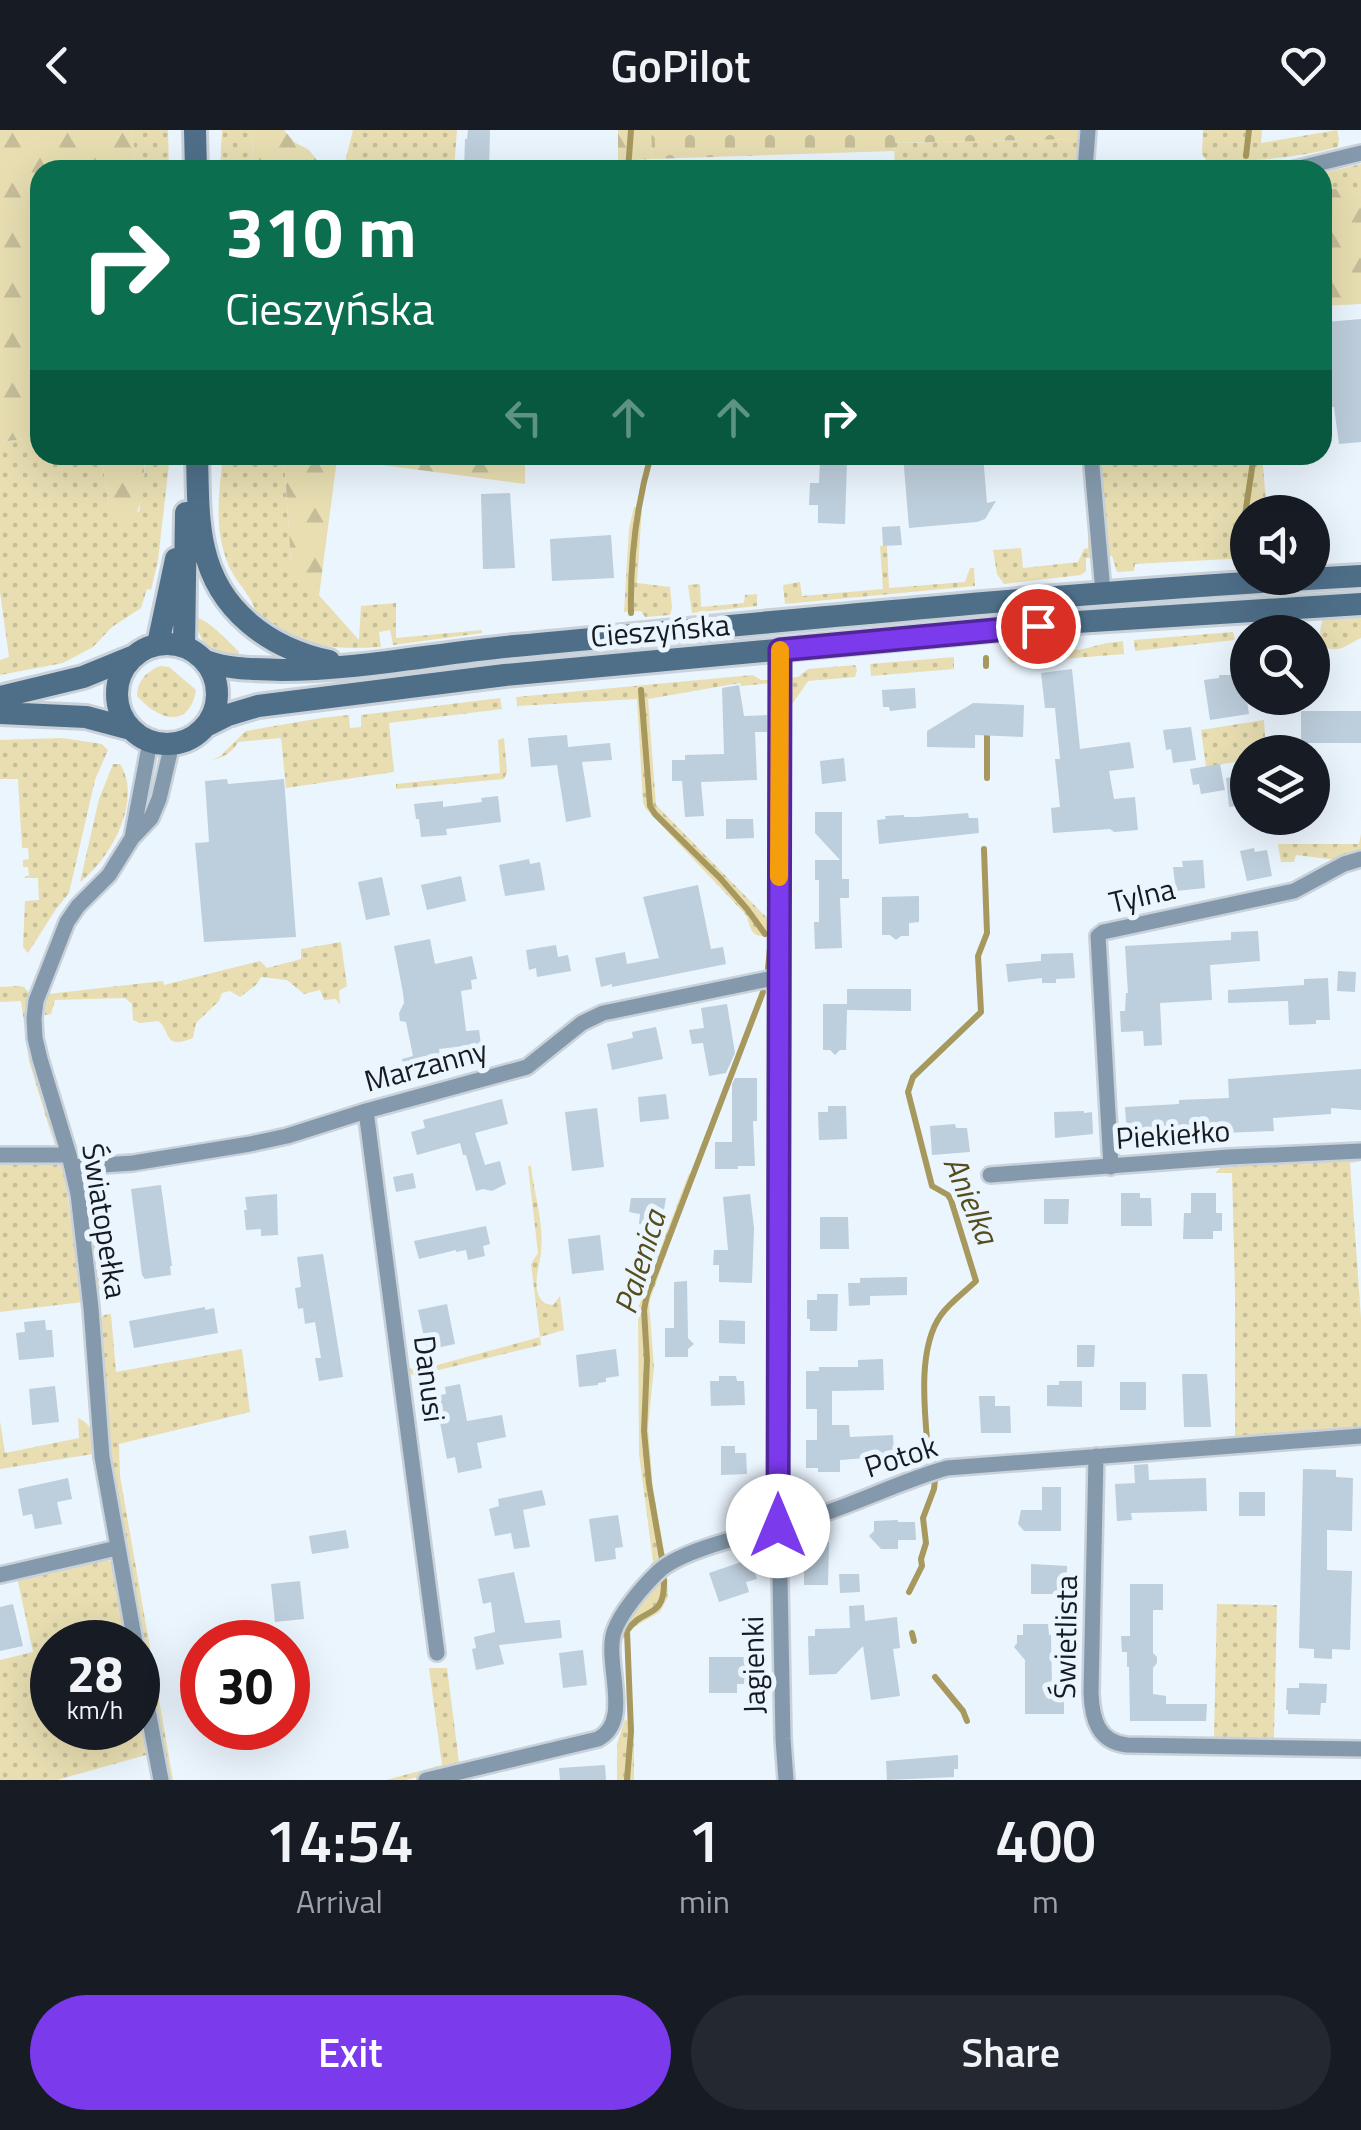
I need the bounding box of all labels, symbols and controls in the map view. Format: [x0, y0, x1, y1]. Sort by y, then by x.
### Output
text: GoPilot [611, 31, 750, 99]
icon: back [30, 38, 85, 93]
icon: heart [1276, 38, 1331, 93]
text: 310 m [225, 178, 417, 284]
icon: right [60, 200, 190, 330]
text: Cieszyńska [225, 274, 434, 342]
icon: left [496, 390, 551, 445]
icon: ahead [601, 390, 656, 445]
icon: ahead [706, 390, 761, 445]
icon: right [811, 390, 866, 445]
map controls [1230, 495, 1330, 835]
button: sound [1230, 495, 1330, 595]
pin [996, 584, 1081, 669]
icon: arrive [1011, 599, 1066, 654]
street label: Cieszyńska [588, 601, 731, 659]
button: search [1230, 615, 1330, 715]
button: layers [1230, 735, 1330, 835]
street label: Tylna [1104, 865, 1179, 925]
street label: Marzanny [359, 1027, 492, 1104]
street label: Piekiełko [1114, 1107, 1232, 1161]
street label: Światopełka [70, 1140, 140, 1302]
water label: Anielka [932, 1148, 1013, 1253]
water label: Palenica [601, 1202, 678, 1320]
street label: Danusi [402, 1333, 458, 1425]
street label: Potok [858, 1423, 943, 1489]
position arrow [726, 1474, 830, 1578]
street label: Świetlista [1041, 1575, 1089, 1699]
street label: Jagienki [729, 1616, 777, 1714]
speed limit sign: 30 [180, 1620, 310, 1750]
text: 28 [67, 1635, 123, 1711]
text: km/h [67, 1691, 123, 1729]
text: 14:54 [265, 1794, 414, 1885]
text: 1 [688, 1794, 721, 1885]
text: 400 [995, 1794, 1096, 1885]
text: Arrival [296, 1877, 383, 1925]
text: min [679, 1877, 730, 1925]
text: m [1032, 1877, 1059, 1925]
button: Exit [30, 1995, 671, 2110]
button: Share [691, 1995, 1331, 2110]

